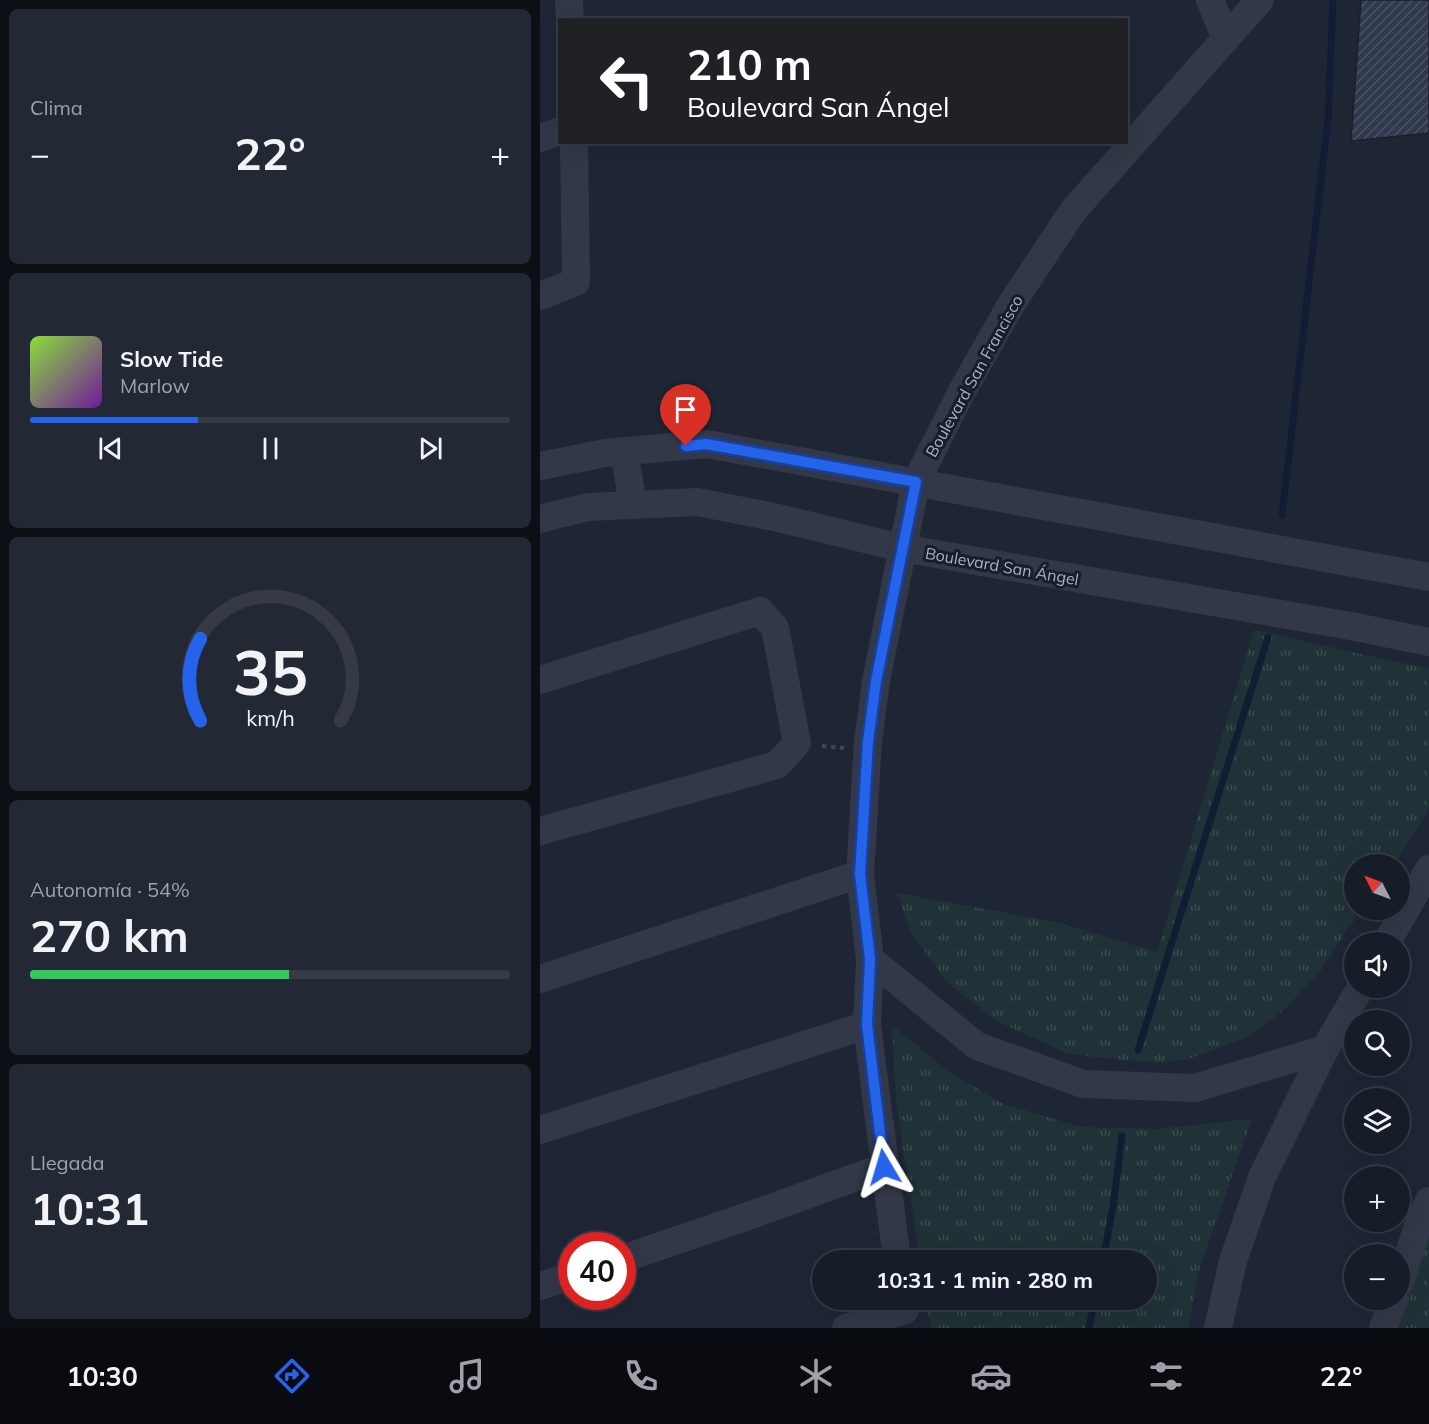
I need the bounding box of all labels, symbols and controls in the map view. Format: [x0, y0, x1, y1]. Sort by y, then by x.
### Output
text: 210 m [687, 38, 812, 91]
icon: left [588, 42, 666, 120]
text: Boulevard San Ángel [687, 90, 949, 124]
text: Clima [30, 95, 83, 120]
text: 22° [234, 125, 306, 181]
text: − [30, 133, 50, 174]
text: + [490, 133, 510, 174]
street label: Boulevard San Francisco [921, 291, 1027, 461]
text: Slow Tide [120, 345, 223, 373]
text: Marlow [120, 373, 190, 398]
pin [660, 384, 711, 446]
icon: arrive [669, 393, 702, 426]
icon: previous [94, 432, 127, 465]
icon: pause [254, 432, 287, 465]
icon: next [414, 432, 447, 465]
street label: Boulevard San Ángel [924, 543, 1080, 589]
text: 35 [233, 632, 307, 711]
text: km/h [246, 704, 294, 731]
north arrow [1344, 854, 1410, 920]
map controls [1344, 854, 1410, 1310]
text: Autonomía · 54% [30, 877, 190, 902]
text: 270 km [30, 907, 189, 963]
button: sound [1344, 932, 1410, 998]
button: search [1344, 1010, 1410, 1076]
button: layers [1344, 1088, 1410, 1154]
position arrow [852, 1135, 916, 1199]
text: Llegada [30, 1150, 105, 1175]
button: + [1344, 1166, 1410, 1232]
text: 10:31 [30, 1180, 149, 1236]
speed limit sign: 40 [558, 1232, 636, 1310]
button: − [1344, 1244, 1410, 1310]
text: 10:31 · 1 min · 280 m [876, 1266, 1093, 1294]
icon: directions [271, 1355, 313, 1397]
icon: music [446, 1355, 488, 1397]
icon: phone [620, 1355, 662, 1397]
icon: climate [795, 1355, 837, 1397]
icon: car [970, 1355, 1012, 1397]
icon: filters [1145, 1355, 1187, 1397]
text: 10:30 [66, 1359, 138, 1393]
text: 22° [1320, 1359, 1362, 1393]

